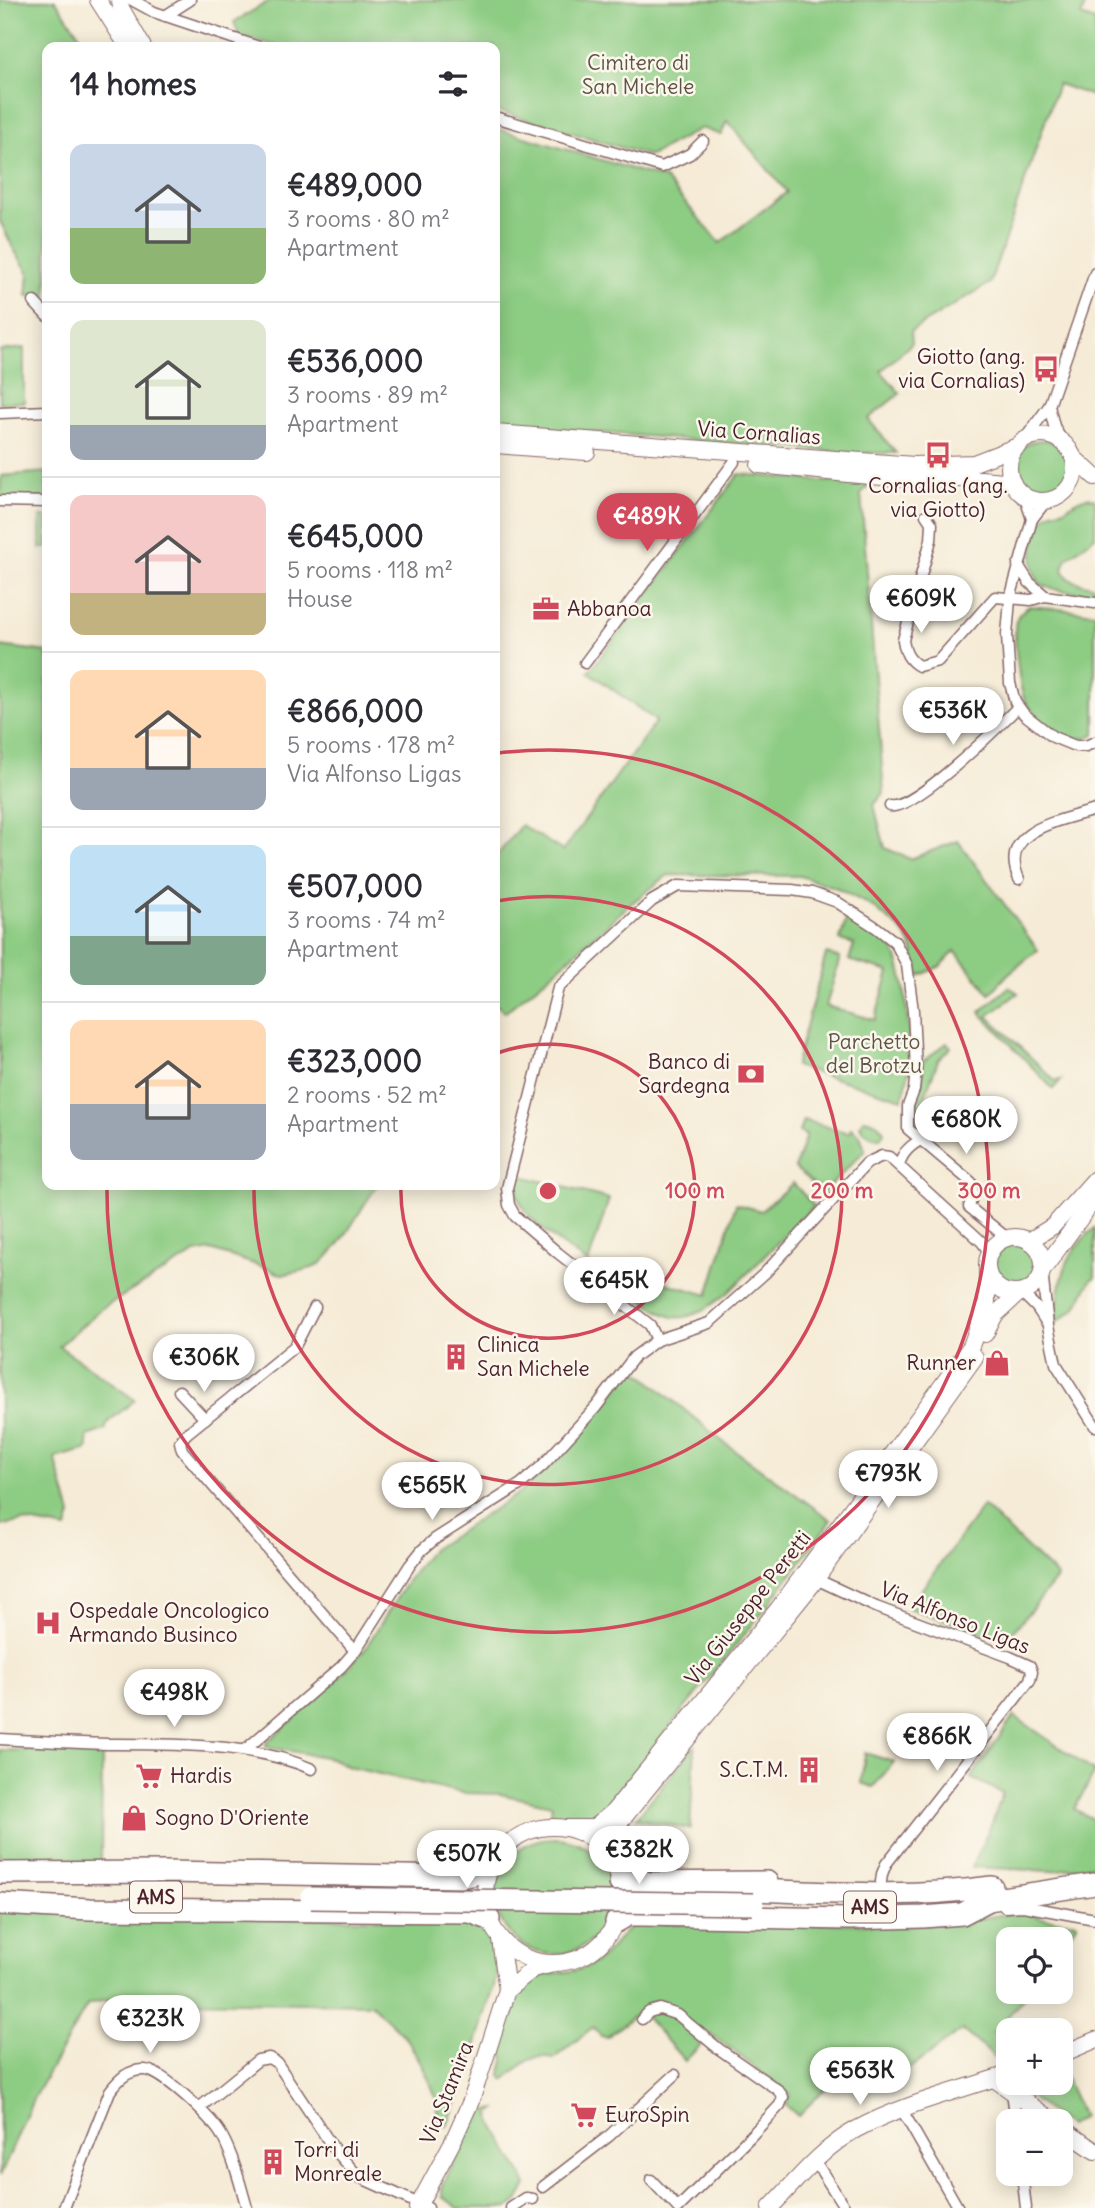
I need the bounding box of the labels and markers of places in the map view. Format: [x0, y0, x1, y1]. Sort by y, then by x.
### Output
place label: Giotto (ang. via Cornalias) [898, 343, 1025, 394]
bus stop icon: Giotto (ang. via Cornalias) [1031, 354, 1061, 384]
bus stop icon: Cornalias (ang. via Giotto) [923, 440, 953, 470]
place label: Cornalias (ang. via Giotto) [868, 472, 1008, 523]
pin: €489K [598, 494, 696, 553]
pin: €609K [872, 576, 970, 635]
office icon: Abbanoa [531, 594, 561, 624]
place label: Abbanoa [567, 595, 652, 622]
pin: €536K [904, 688, 1002, 747]
place label: Banco di Sardegna [639, 1048, 730, 1099]
bank icon: Banco di Sardegna [736, 1059, 766, 1089]
pin: €680K [917, 1096, 1015, 1156]
centre of rings [536, 1179, 560, 1203]
pin: €645K [565, 1258, 663, 1317]
place label: Clinica San Michele [477, 1331, 590, 1382]
pin: €306K [155, 1334, 253, 1394]
building icon: Clinica San Michele [441, 1342, 471, 1372]
shop icon: Runner [982, 1348, 1012, 1378]
place label: Runner [906, 1349, 976, 1376]
pin: €793K [839, 1450, 937, 1510]
pin: €565K [383, 1462, 481, 1522]
place label: Ospedale Oncologico Armando Businco [69, 1597, 269, 1648]
hospital icon: Ospedale Oncologico Armando Businco [33, 1608, 63, 1638]
pin: €498K [125, 1670, 223, 1729]
pin: €866K [888, 1714, 986, 1773]
building icon: S.C.T.M. [794, 1755, 824, 1785]
place label: S.C.T.M. [719, 1756, 788, 1783]
supermarket icon: Hardis [134, 1761, 164, 1791]
place label: Hardis [170, 1762, 232, 1789]
shop icon: Sogno D'Oriente [119, 1803, 149, 1833]
place label: Sogno D'Oriente [155, 1804, 309, 1831]
pin: €382K [590, 1826, 688, 1886]
pin: €507K [418, 1830, 516, 1890]
pin: €323K [101, 1996, 199, 2055]
pin: €563K [811, 2048, 909, 2107]
supermarket icon: EuroSpin [569, 2100, 599, 2130]
place label: EuroSpin [605, 2101, 690, 2128]
place label: Torri di Monreale [294, 2136, 382, 2187]
building icon: Torri di Monreale [258, 2147, 288, 2177]

